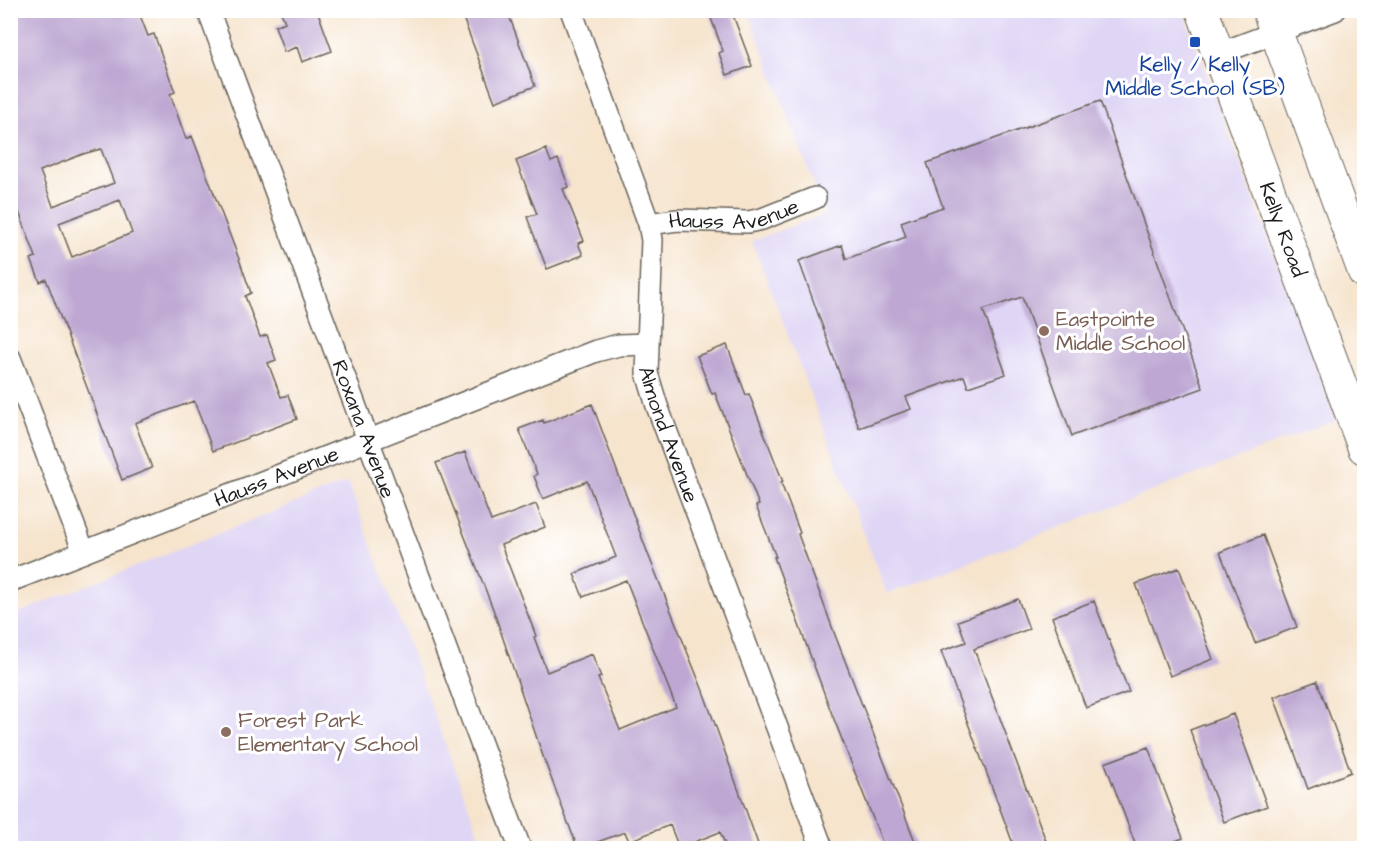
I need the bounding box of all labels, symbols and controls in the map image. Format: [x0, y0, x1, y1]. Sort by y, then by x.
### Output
marker: Kelly / Kelly Middle School (SB) [1188, 35, 1202, 49]
place label: Kelly / Kelly Middle School (SB) [1105, 50, 1285, 103]
street label: Kelly Road [1252, 178, 1314, 281]
street label: Hauss Avenue [667, 191, 803, 237]
place label: Eastpointe Middle School [1056, 305, 1185, 358]
marker: Eastpointe Middle School [1037, 324, 1051, 338]
street label: Roxana Avenue [325, 356, 403, 502]
street label: Almond Avenue [631, 362, 706, 506]
street label: Hauss Avenue [210, 439, 343, 514]
place label: Forest Park Elementary School [238, 706, 418, 761]
marker: Forest Park Elementary School [219, 725, 233, 739]

